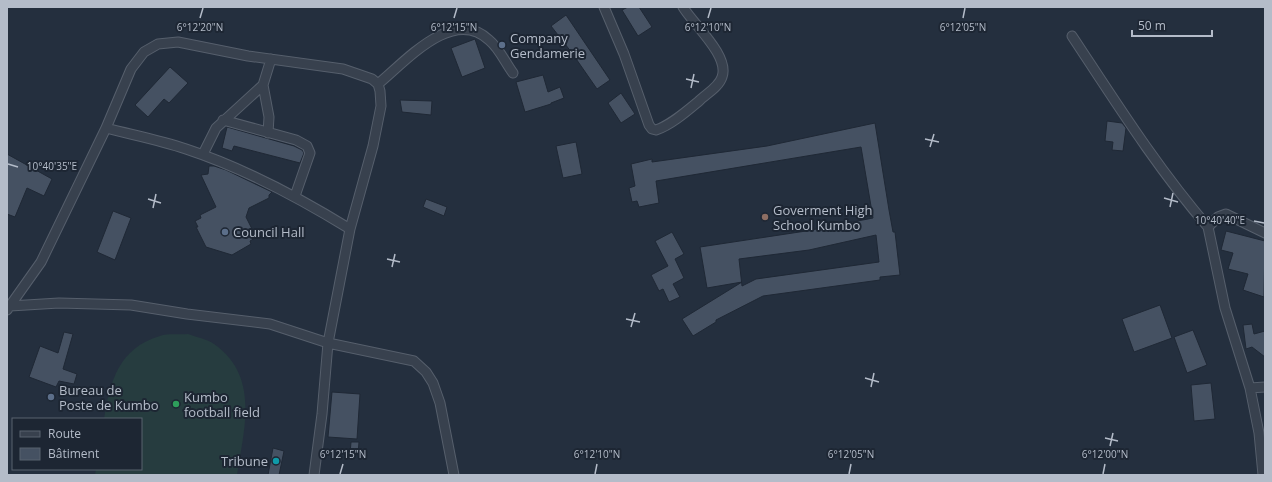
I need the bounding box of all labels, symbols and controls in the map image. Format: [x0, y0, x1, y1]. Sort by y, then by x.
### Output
scale bar [1132, 12, 1212, 38]
text: 50 m [1138, 17, 1166, 34]
text: 6°12'20"N [177, 20, 223, 34]
text: 6°12'15"N [431, 20, 477, 34]
text: 6°12'10"N [685, 20, 731, 34]
text: 6°12'05"N [940, 20, 986, 34]
place label: Company Gendamerie [510, 29, 585, 62]
marker: Company Gendamerie [497, 40, 507, 50]
text: 10°40'35"E [27, 159, 77, 173]
place label: Goverment High School Kumbo [773, 201, 873, 234]
marker: Goverment High School Kumbo [760, 212, 770, 222]
text: 10°40'40"E [1195, 213, 1245, 227]
place label: Council Hall [233, 223, 305, 241]
marker: Council Hall [220, 227, 230, 237]
place label: Bureau de Poste de Kumbo [59, 381, 159, 414]
place label: Kumbo football field [184, 388, 260, 421]
marker: Bureau de Poste de Kumbo [46, 392, 56, 402]
marker: Kumbo football field [171, 399, 181, 409]
legend [12, 418, 142, 470]
text: Route [48, 425, 81, 442]
text: Bâtiment [48, 445, 99, 462]
text: 6°12'15"N [320, 447, 366, 461]
text: 6°12'10"N [574, 447, 620, 461]
text: 6°12'05"N [828, 447, 874, 461]
text: 6°12'00"N [1082, 447, 1128, 461]
place label: Tribune [221, 452, 268, 470]
marker: Tribune [271, 456, 281, 466]

